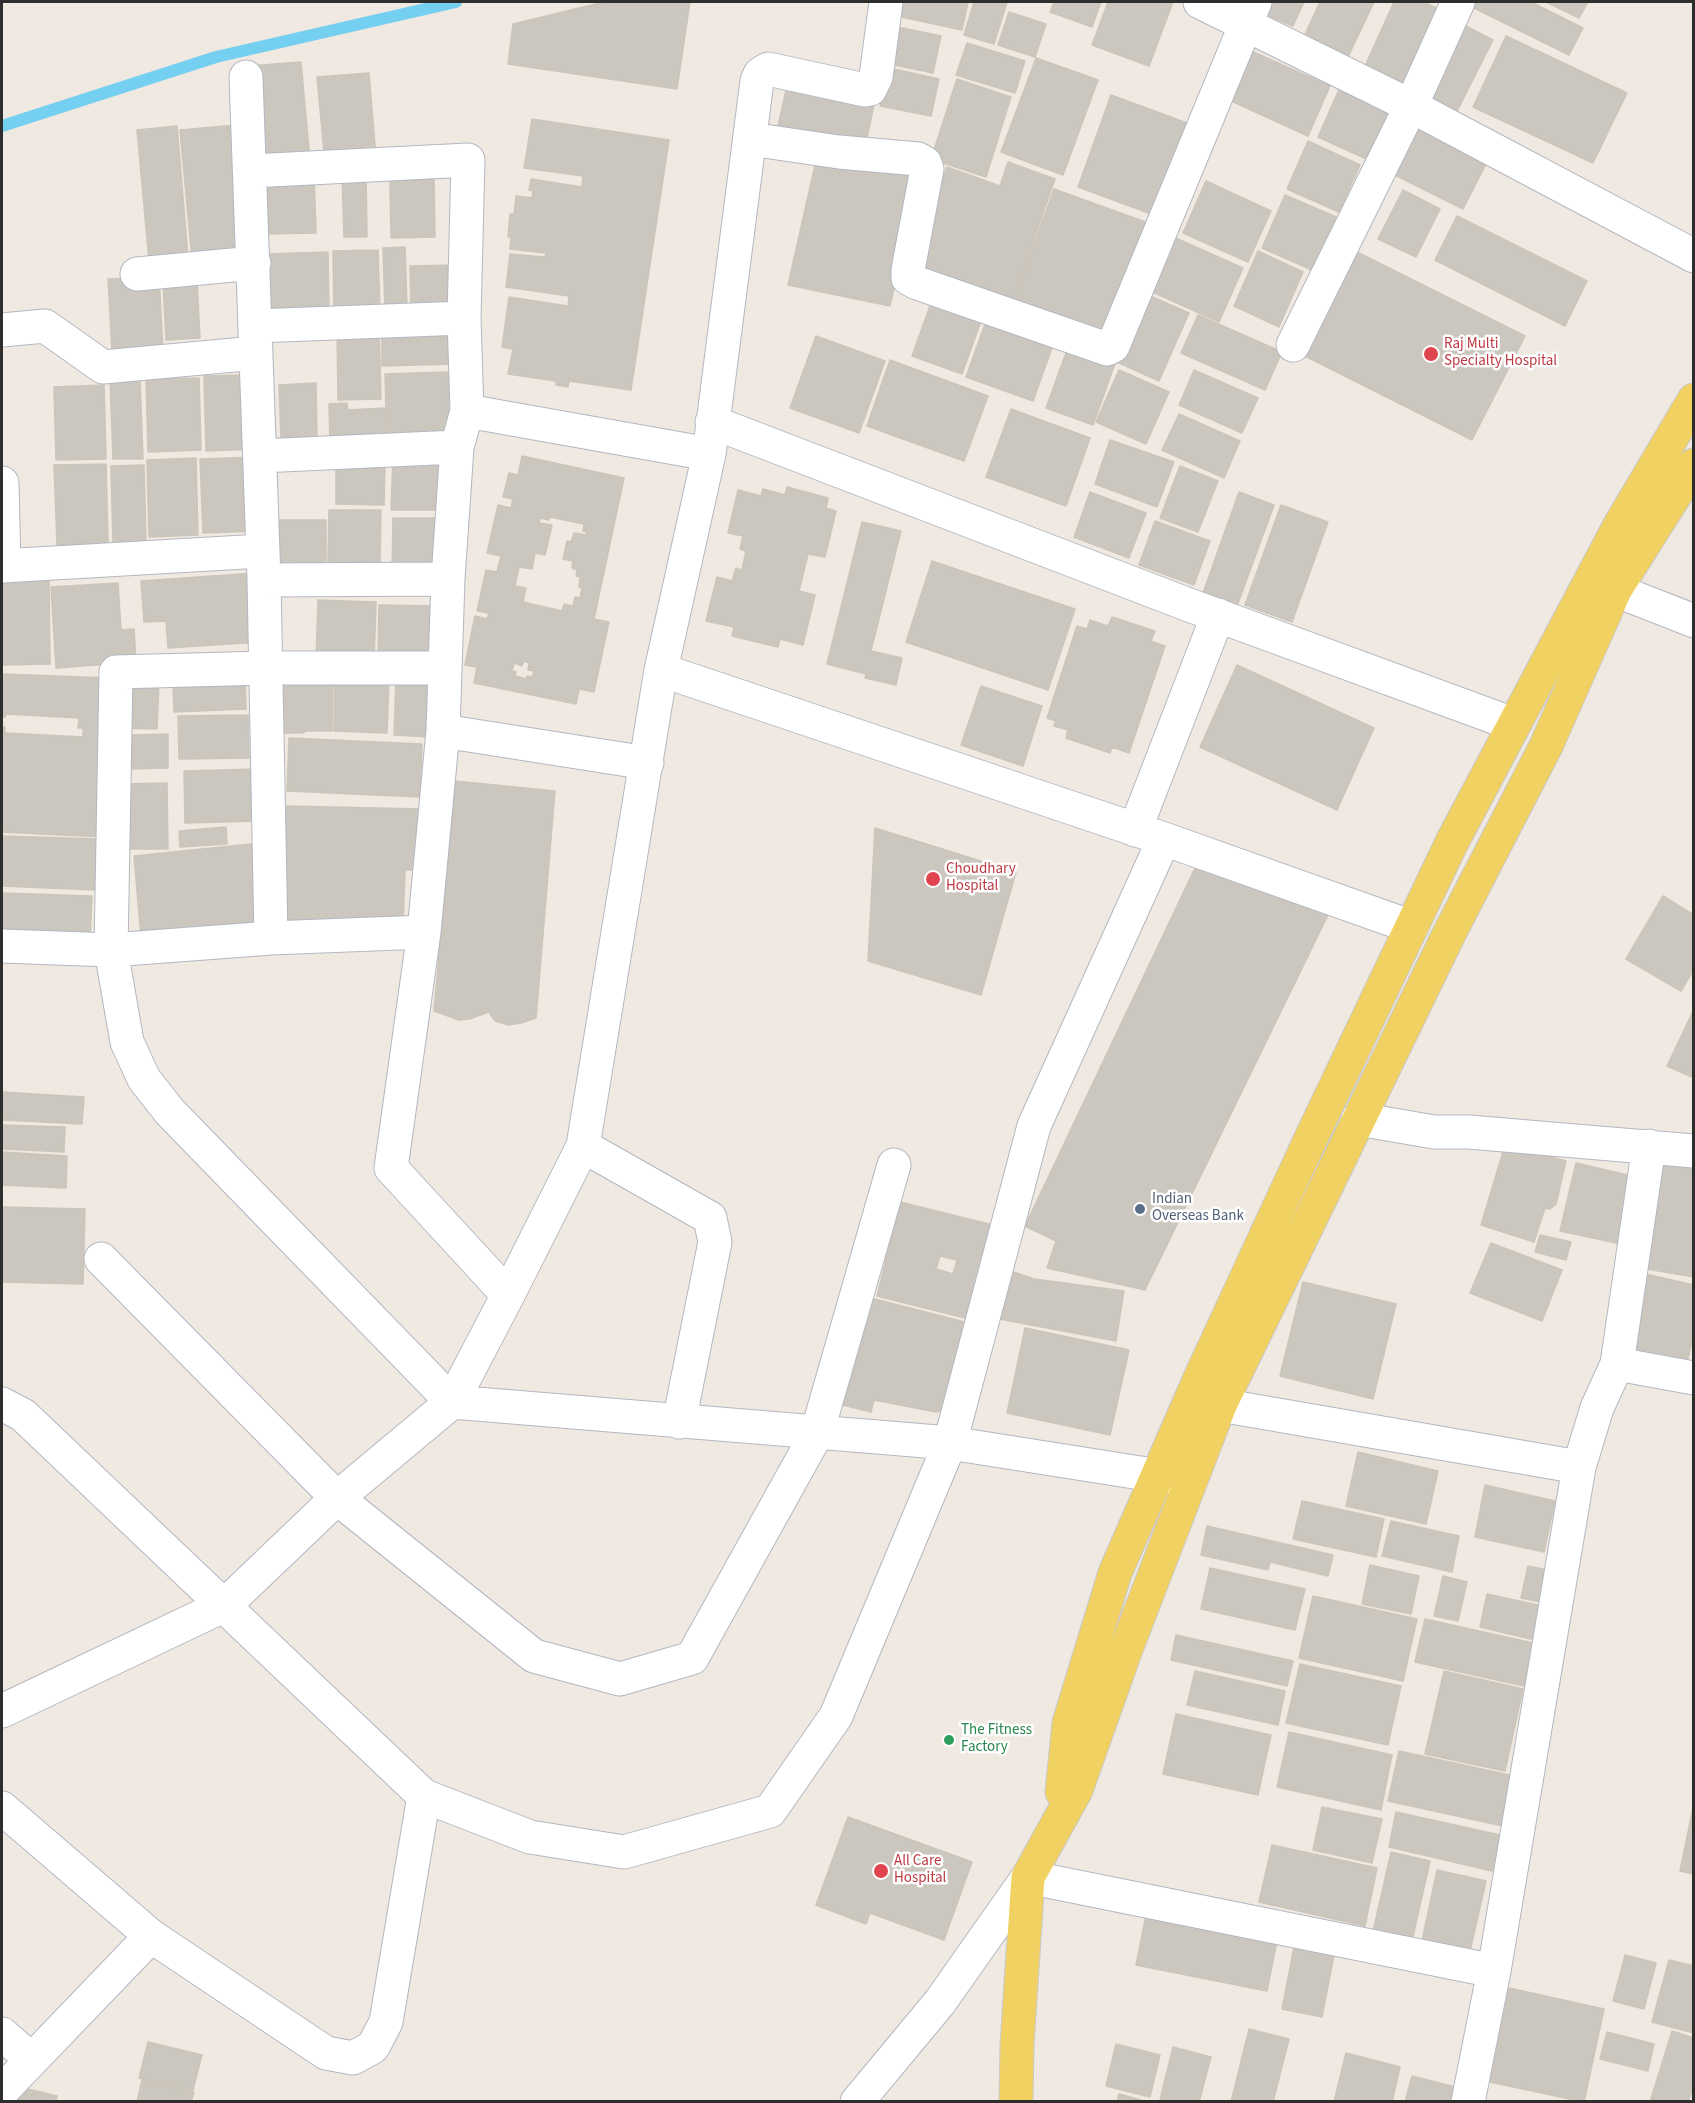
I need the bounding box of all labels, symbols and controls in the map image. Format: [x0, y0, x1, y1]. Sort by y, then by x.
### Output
place label: Raj Multi Specialty Hospital [1444, 336, 1557, 371]
marker: Raj Multi Specialty Hospital [1422, 345, 1440, 363]
place label: Choudhary Hospital [946, 861, 1016, 896]
marker: Choudhary Hospital [924, 870, 942, 888]
place label: Indian Overseas Bank [1152, 1191, 1244, 1226]
marker: Indian Overseas Bank [1133, 1202, 1147, 1216]
place label: The Fitness Factory [961, 1722, 1032, 1757]
marker: The Fitness Factory [942, 1733, 956, 1747]
place label: All Care Hospital [894, 1853, 946, 1888]
marker: All Care Hospital [872, 1862, 890, 1880]

